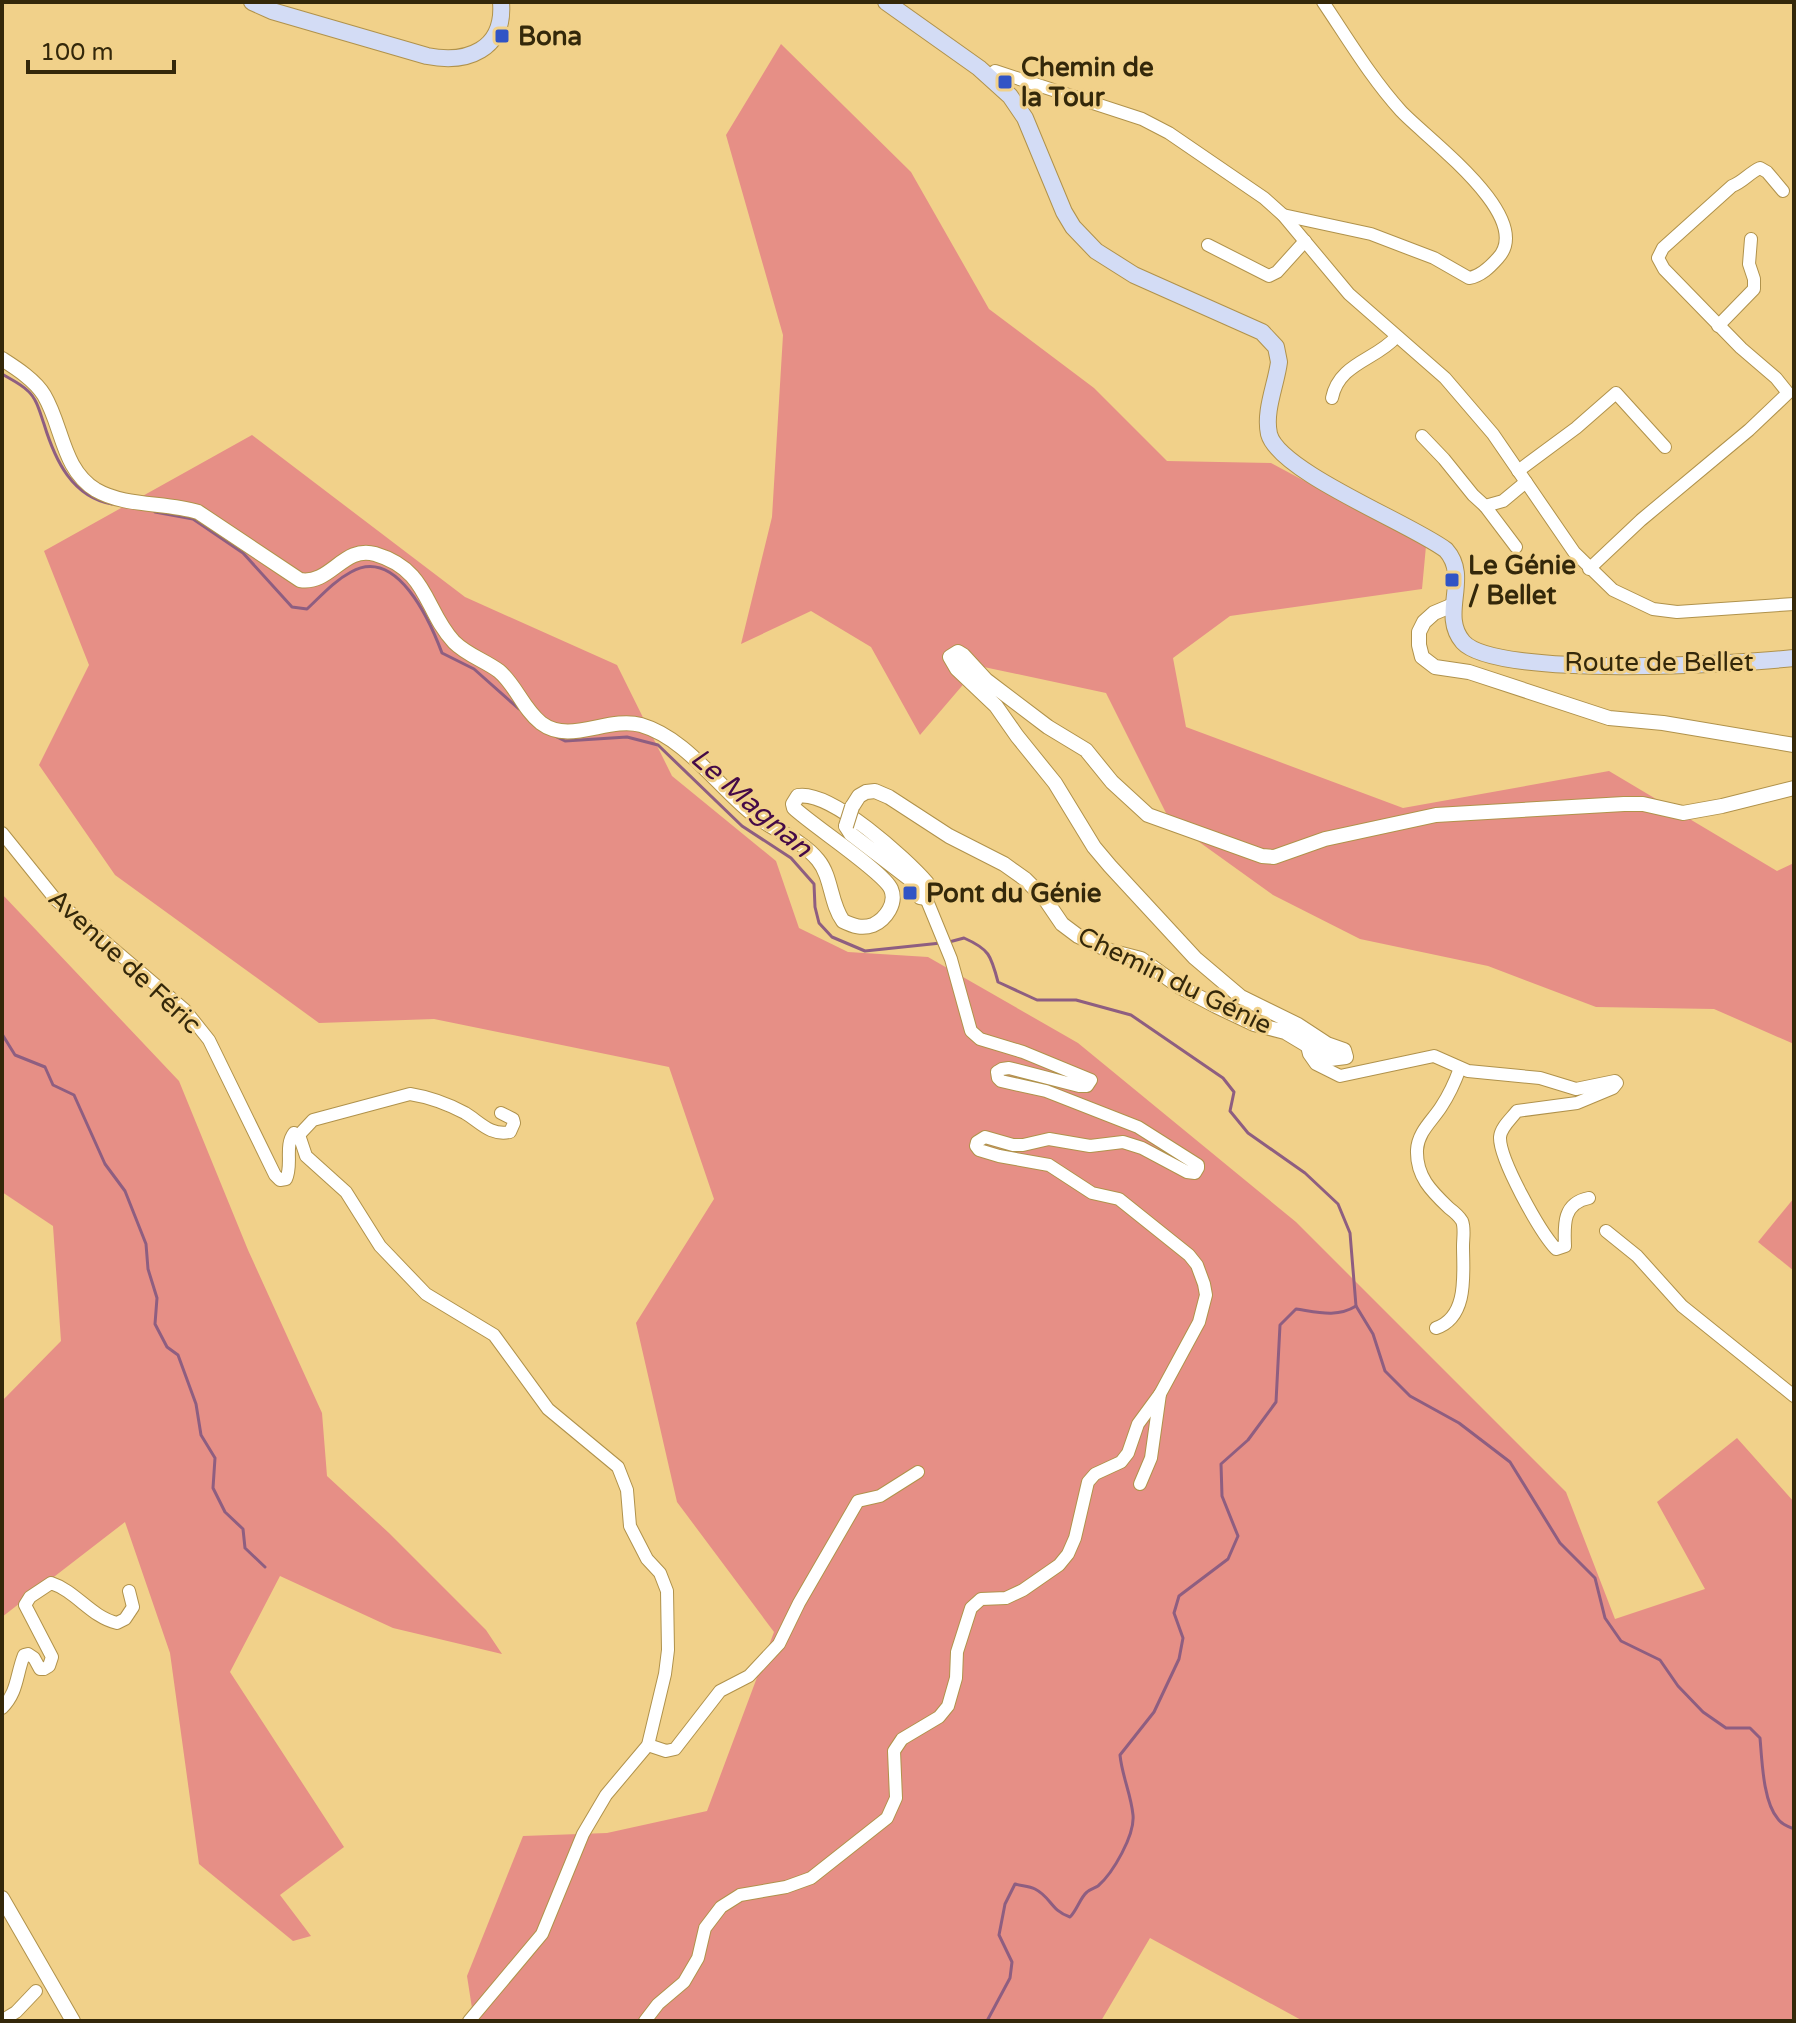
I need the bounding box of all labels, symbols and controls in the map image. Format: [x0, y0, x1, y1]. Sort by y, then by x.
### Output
place label: Bona [518, 21, 582, 52]
scale bar [28, 24, 174, 74]
marker: Bona [493, 27, 511, 45]
text: 100 m [40, 38, 114, 67]
place label: Chemin de la Tour [1021, 52, 1154, 113]
marker: Chemin de la Tour [996, 73, 1014, 91]
place label: Le Génie / Bellet [1468, 550, 1576, 611]
marker: Le Génie / Bellet [1443, 571, 1461, 589]
street label: Route de Bellet [1564, 647, 1754, 678]
water label: Le Magnan [684, 741, 820, 865]
place label: Pont du Génie [926, 878, 1102, 909]
street label: Avenue de Féric [42, 883, 207, 1040]
marker: Pont du Génie [901, 884, 919, 902]
street label: Chemin du Génie [1073, 920, 1277, 1041]

